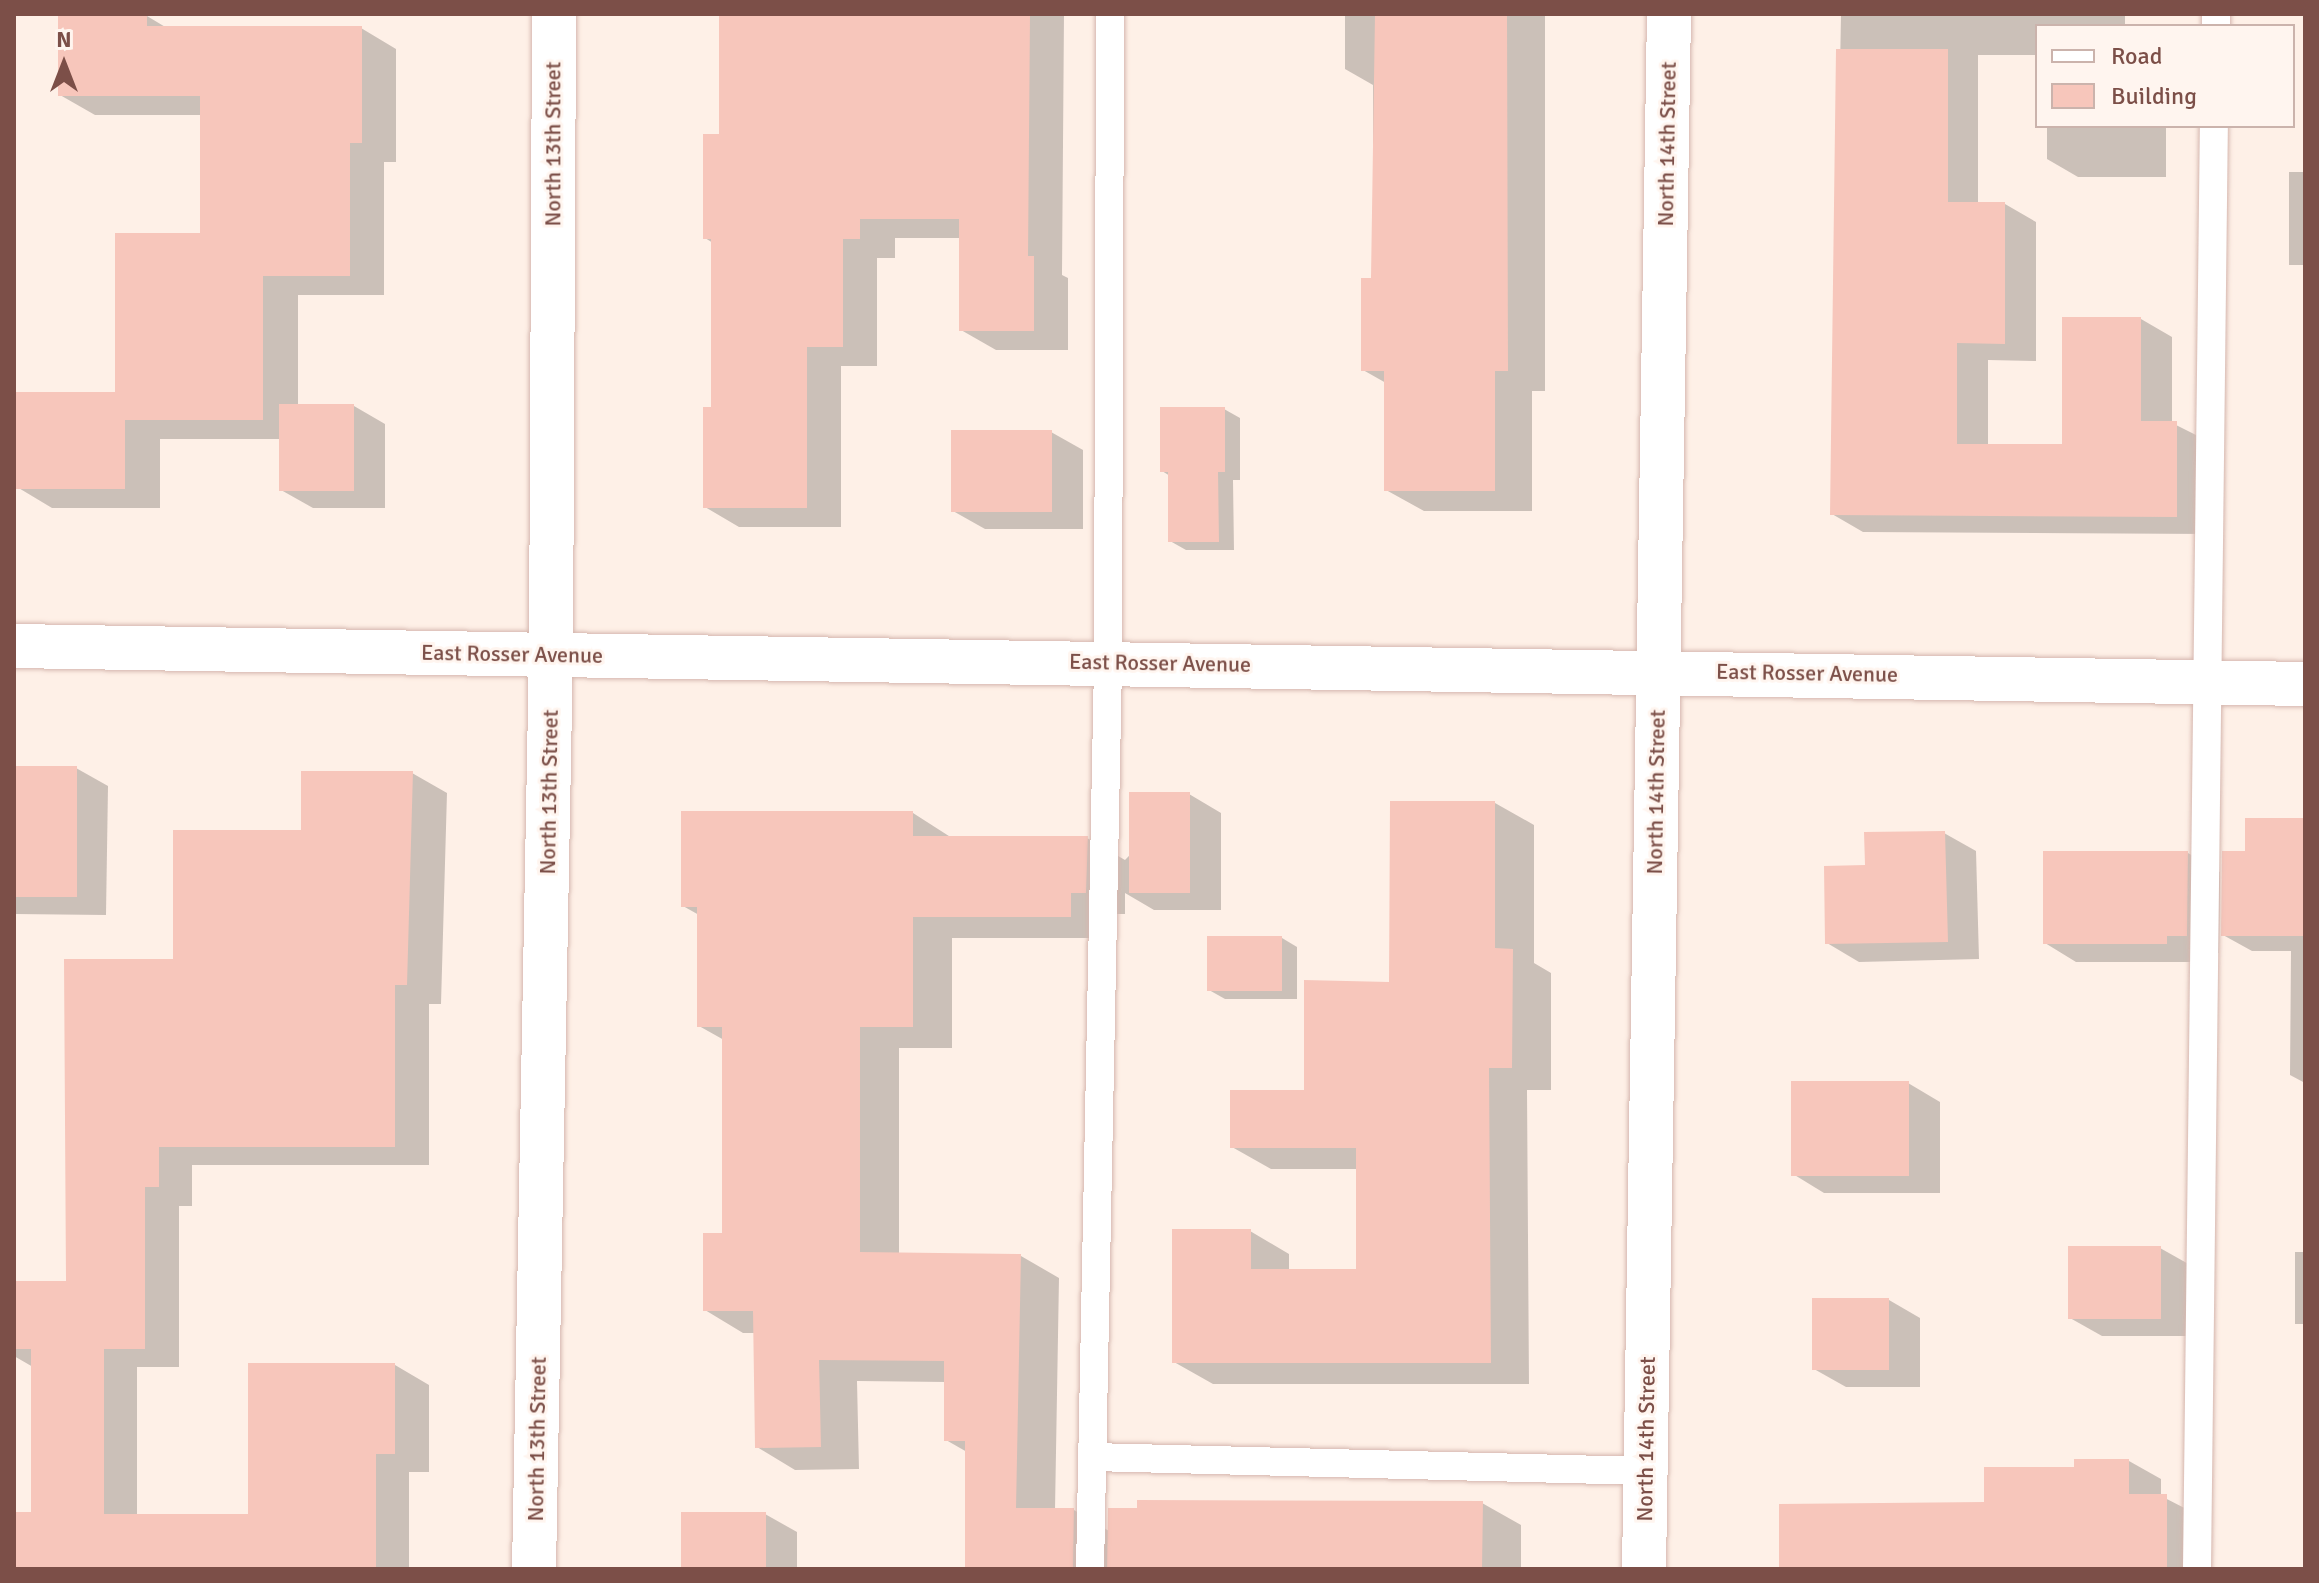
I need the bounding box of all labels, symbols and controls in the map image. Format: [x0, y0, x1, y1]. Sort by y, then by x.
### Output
north arrow [24, 24, 104, 104]
legend [2035, 24, 2295, 128]
text: N [56, 26, 72, 53]
text: Road [2111, 41, 2162, 71]
street label: North 13th Street [540, 61, 566, 227]
street label: North 14th Street [1652, 61, 1682, 227]
text: Building [2111, 81, 2197, 111]
street label: East Rosser Avenue [421, 639, 603, 669]
street label: East Rosser Avenue [1069, 648, 1251, 678]
street label: East Rosser Avenue [1716, 658, 1898, 688]
street label: North 13th Street [534, 709, 564, 875]
street label: North 14th Street [1641, 709, 1671, 875]
street label: North 13th Street [522, 1356, 552, 1522]
street label: North 14th Street [1631, 1356, 1661, 1522]

